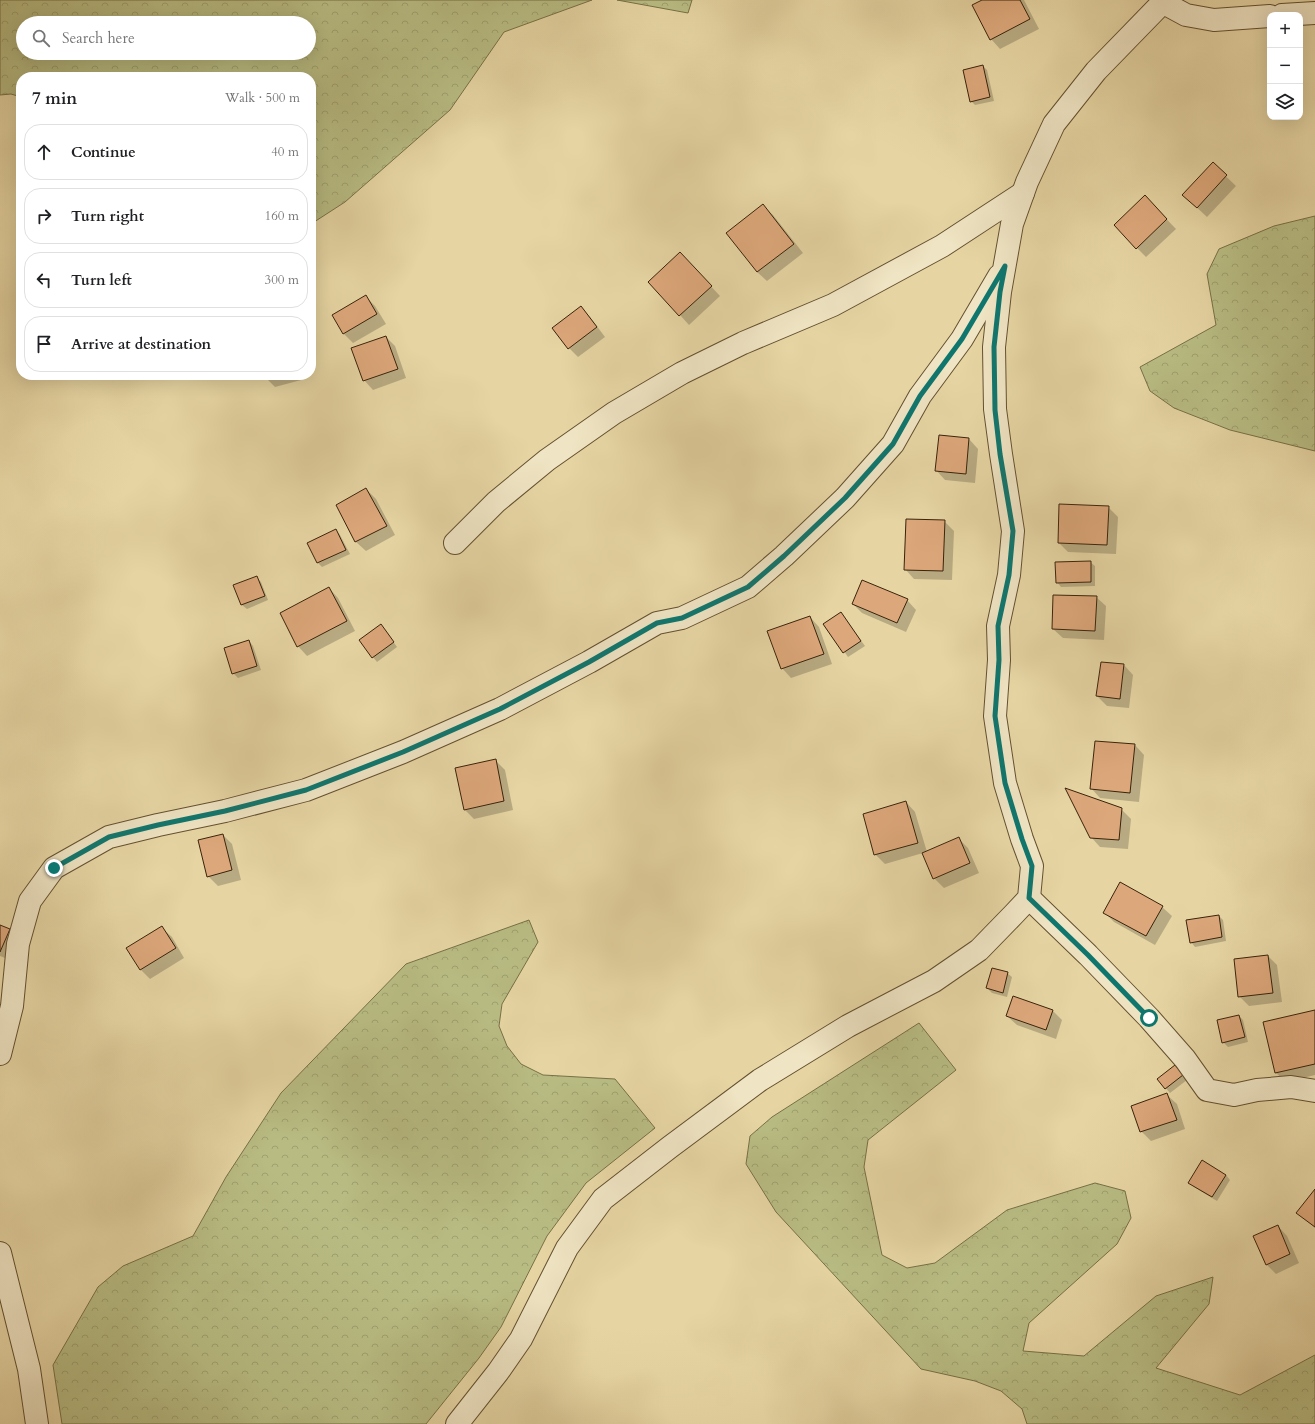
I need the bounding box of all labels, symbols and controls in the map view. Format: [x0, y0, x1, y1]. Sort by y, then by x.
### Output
map controls [1267, 12, 1303, 120]
button: + [1267, 12, 1303, 48]
search box [16, 16, 316, 60]
icon: search [30, 27, 52, 49]
text: Search here [62, 28, 135, 48]
button: − [1267, 48, 1303, 84]
button: layers [1267, 84, 1303, 120]
text: 7 min [32, 87, 77, 110]
text: Walk · 500 m [225, 89, 300, 107]
icon: ahead [33, 141, 55, 163]
text: Continue [71, 142, 136, 162]
text: 40 m [271, 143, 299, 161]
icon: right [33, 205, 55, 227]
text: Turn right [71, 206, 144, 226]
text: 160 m [265, 207, 299, 225]
icon: left [33, 269, 55, 291]
text: Turn left [71, 270, 132, 290]
text: 300 m [265, 271, 299, 289]
icon: arrive [33, 333, 55, 355]
text: Arrive at destination [71, 334, 211, 354]
route end [45, 859, 63, 877]
route start [1140, 1009, 1158, 1027]

